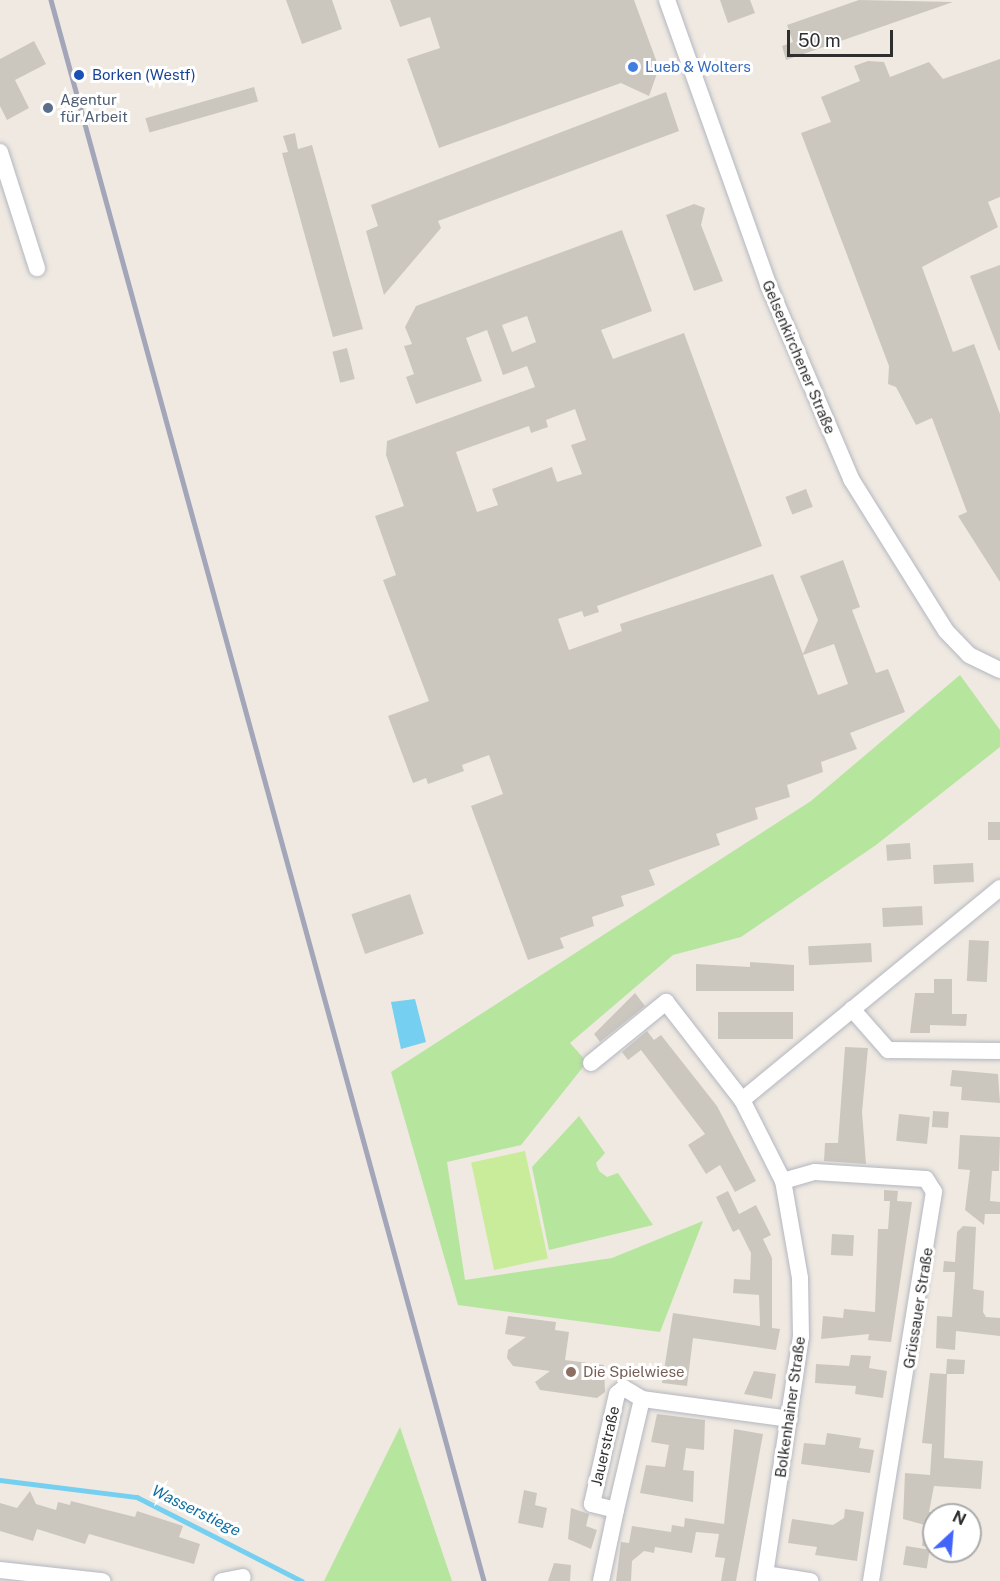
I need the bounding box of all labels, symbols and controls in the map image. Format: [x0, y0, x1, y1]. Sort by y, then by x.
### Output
scale bar [790, 18, 896, 56]
text: 50 m [798, 30, 841, 51]
place label: Lueb & Wolters [645, 58, 751, 76]
marker: Lueb & Wolters [626, 60, 640, 74]
marker: Borken (Westf) [70, 66, 88, 84]
place label: Borken (Westf) [92, 66, 196, 84]
place label: Agentur für Arbeit [60, 90, 128, 125]
marker: Agentur für Arbeit [41, 101, 55, 115]
street label: Gelsenkirchener Straße [758, 277, 840, 437]
street label: Grüssauer Straße [900, 1246, 936, 1370]
street label: Bolkenhainer Straße [771, 1335, 809, 1479]
place label: Die Spielwiese [583, 1363, 685, 1381]
marker: Die Spielwiese [564, 1365, 578, 1379]
street label: Jauerstraße [587, 1404, 623, 1488]
water label: Wasserstiege [148, 1481, 244, 1541]
north arrow [922, 1503, 982, 1563]
text: N [949, 1507, 969, 1529]

